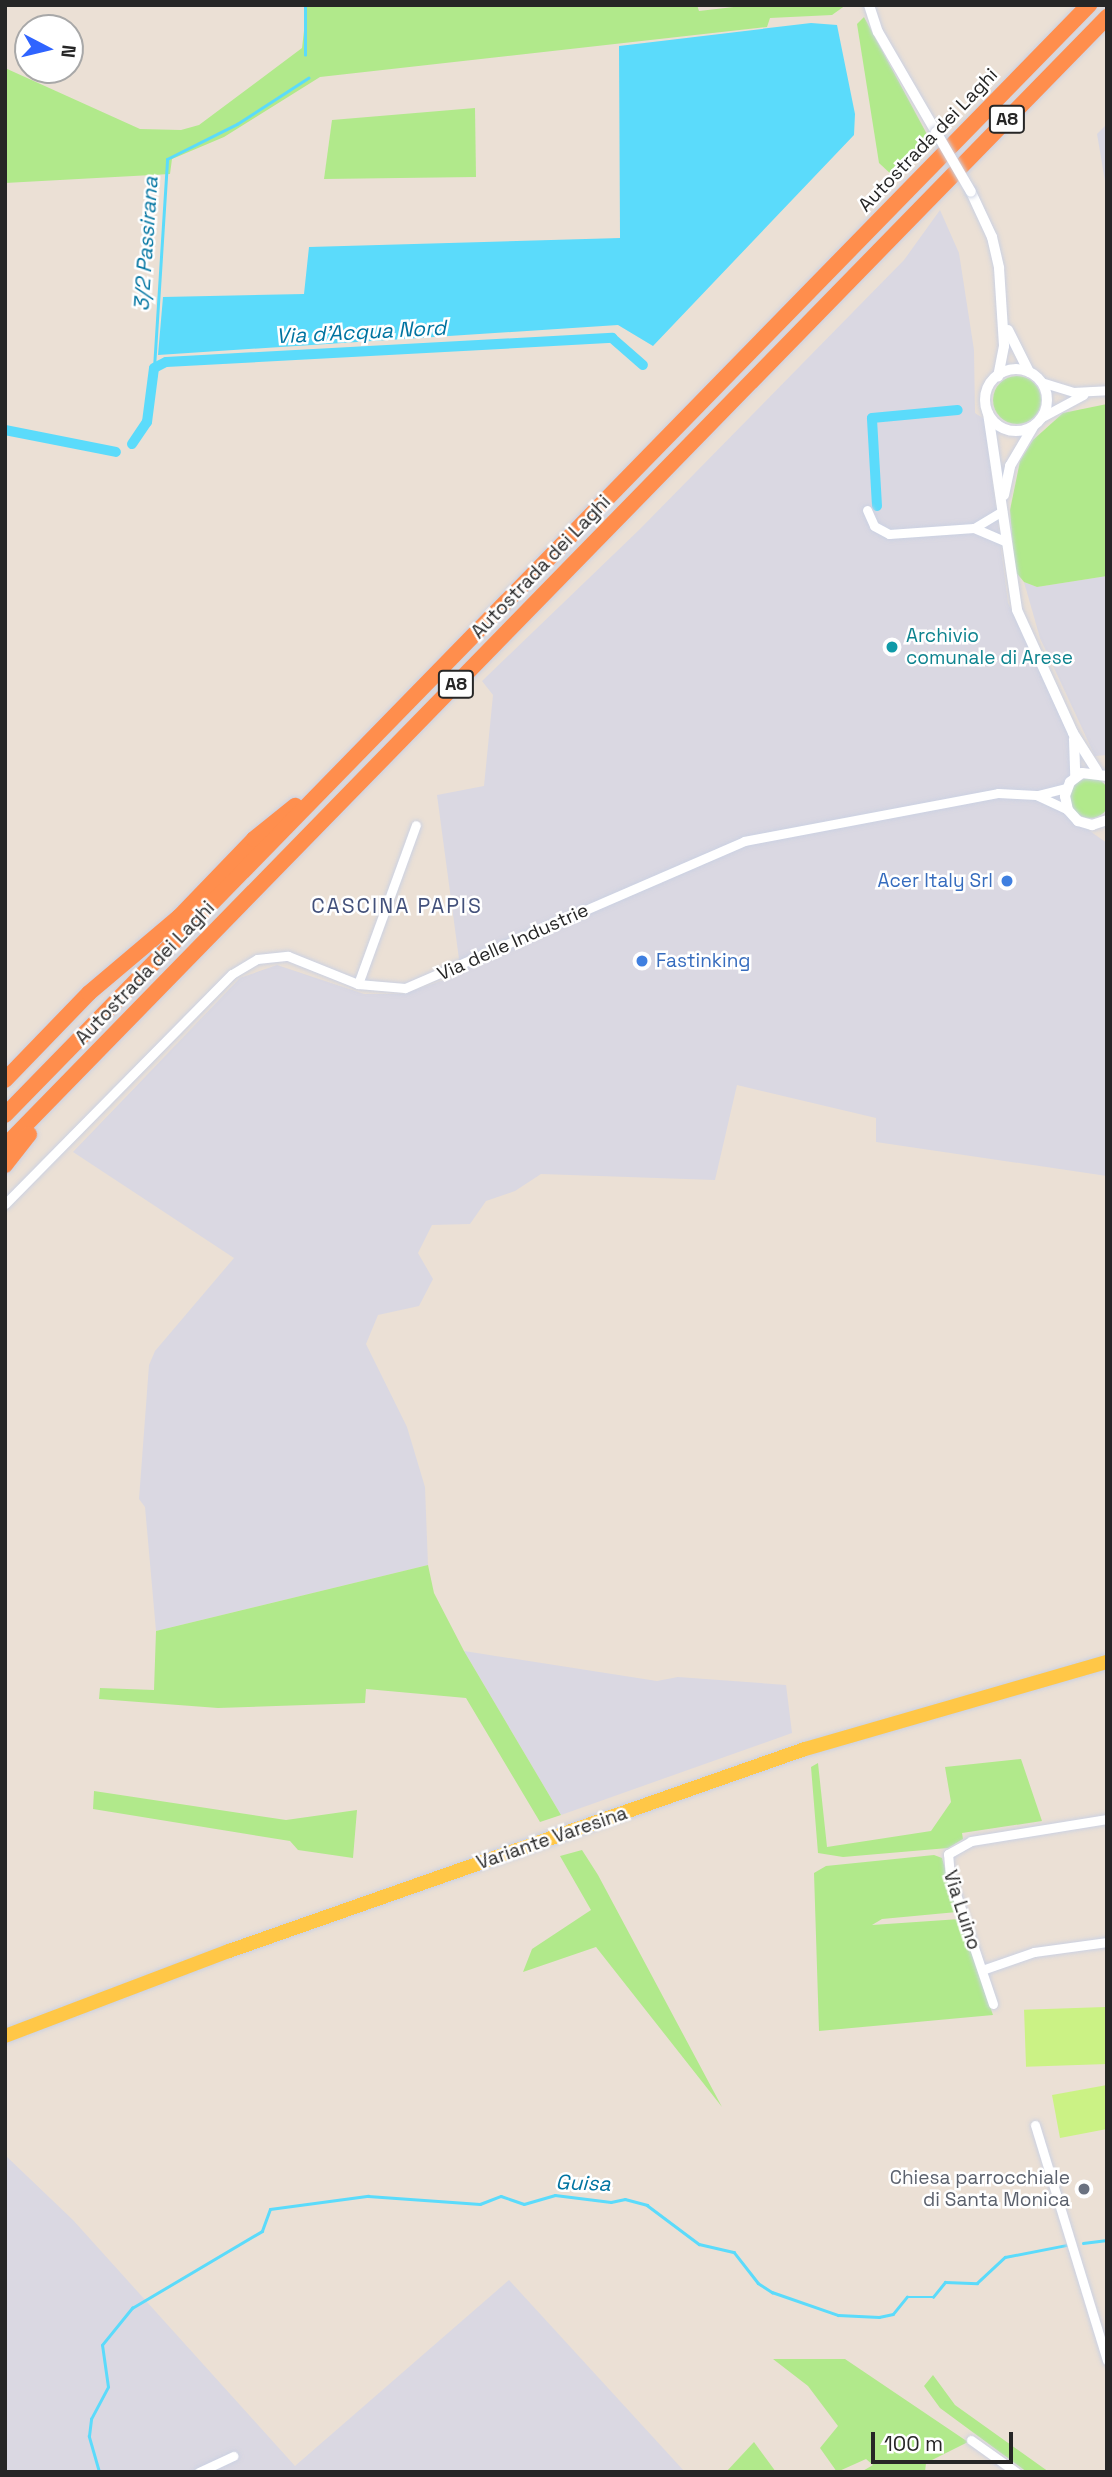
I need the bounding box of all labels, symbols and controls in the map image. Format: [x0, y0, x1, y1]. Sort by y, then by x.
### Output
north arrow [14, 14, 84, 84]
text: N [55, 44, 82, 59]
street label: Autostrada dei Laghi [854, 64, 1002, 216]
road number: A8 [988, 104, 1026, 134]
water label: 3/2 Passirana [129, 176, 163, 312]
water label: Via d'Acqua Nord [275, 315, 447, 349]
street label: Autostrada dei Laghi [467, 491, 615, 643]
place label: Archivio comunale di Arese [906, 625, 1073, 669]
marker: Archivio comunale di Arese [884, 639, 900, 655]
road number: A8 [437, 670, 475, 698]
place label: Acer Italy Srl [877, 870, 993, 892]
marker: Acer Italy Srl [999, 873, 1015, 889]
district label: CASCINA PAPIS [313, 893, 481, 919]
street label: Autostrada dei Laghi [71, 897, 219, 1049]
street label: Via delle Industrie [434, 898, 592, 986]
place label: Fastinking [656, 950, 751, 972]
marker: Fastinking [634, 953, 650, 969]
street label: Variante Varesina [474, 1802, 630, 1874]
street label: Via Luino [938, 1867, 986, 1953]
place label: Chiesa parrocchiale di Santa Monica [890, 2167, 1070, 2211]
water label: Guisa [555, 2169, 611, 2197]
marker: Chiesa parrocchiale di Santa Monica [1076, 2181, 1092, 2197]
scale bar [874, 2418, 1016, 2462]
text: 100 m [884, 2430, 943, 2457]

